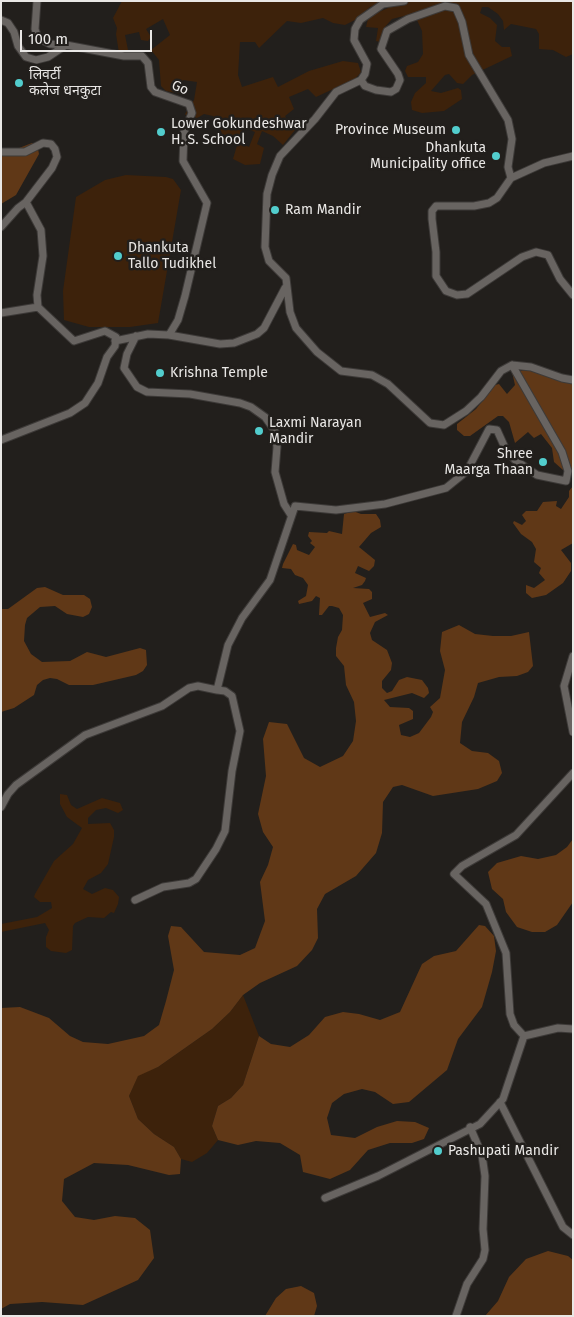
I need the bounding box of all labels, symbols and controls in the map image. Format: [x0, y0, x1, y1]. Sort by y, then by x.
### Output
scale bar [22, 20, 155, 52]
text: 100 m [28, 30, 68, 48]
place label: लिवर्टी कलेज धनकुटा [29, 67, 101, 100]
marker: लिवर्टी कलेज धनकुटा [13, 77, 25, 89]
street label: Go [169, 77, 191, 99]
place label: Lower Gokundeshwar H. S. School [171, 116, 307, 148]
place label: Province Museum [335, 122, 446, 138]
marker: Province Museum [450, 124, 462, 136]
marker: Lower Gokundeshwar H. S. School [155, 126, 167, 138]
place label: Dhankuta Municipality office [370, 140, 486, 172]
marker: Dhankuta Municipality office [490, 150, 502, 162]
place label: Ram Mandir [285, 202, 361, 218]
marker: Ram Mandir [269, 204, 281, 216]
place label: Dhankuta Tallo Tudikhel [128, 240, 216, 272]
marker: Dhankuta Tallo Tudikhel [112, 250, 124, 262]
place label: Krishna Temple [170, 365, 268, 381]
marker: Krishna Temple [154, 367, 166, 379]
place label: Laxmi Narayan Mandir [269, 415, 362, 448]
marker: Laxmi Narayan Mandir [253, 425, 265, 437]
place label: Shree Maarga Thaan [445, 446, 533, 478]
marker: Shree Maarga Thaan [537, 456, 549, 468]
place label: Pashupati Mandir [448, 1143, 559, 1159]
marker: Pashupati Mandir [432, 1145, 444, 1157]

